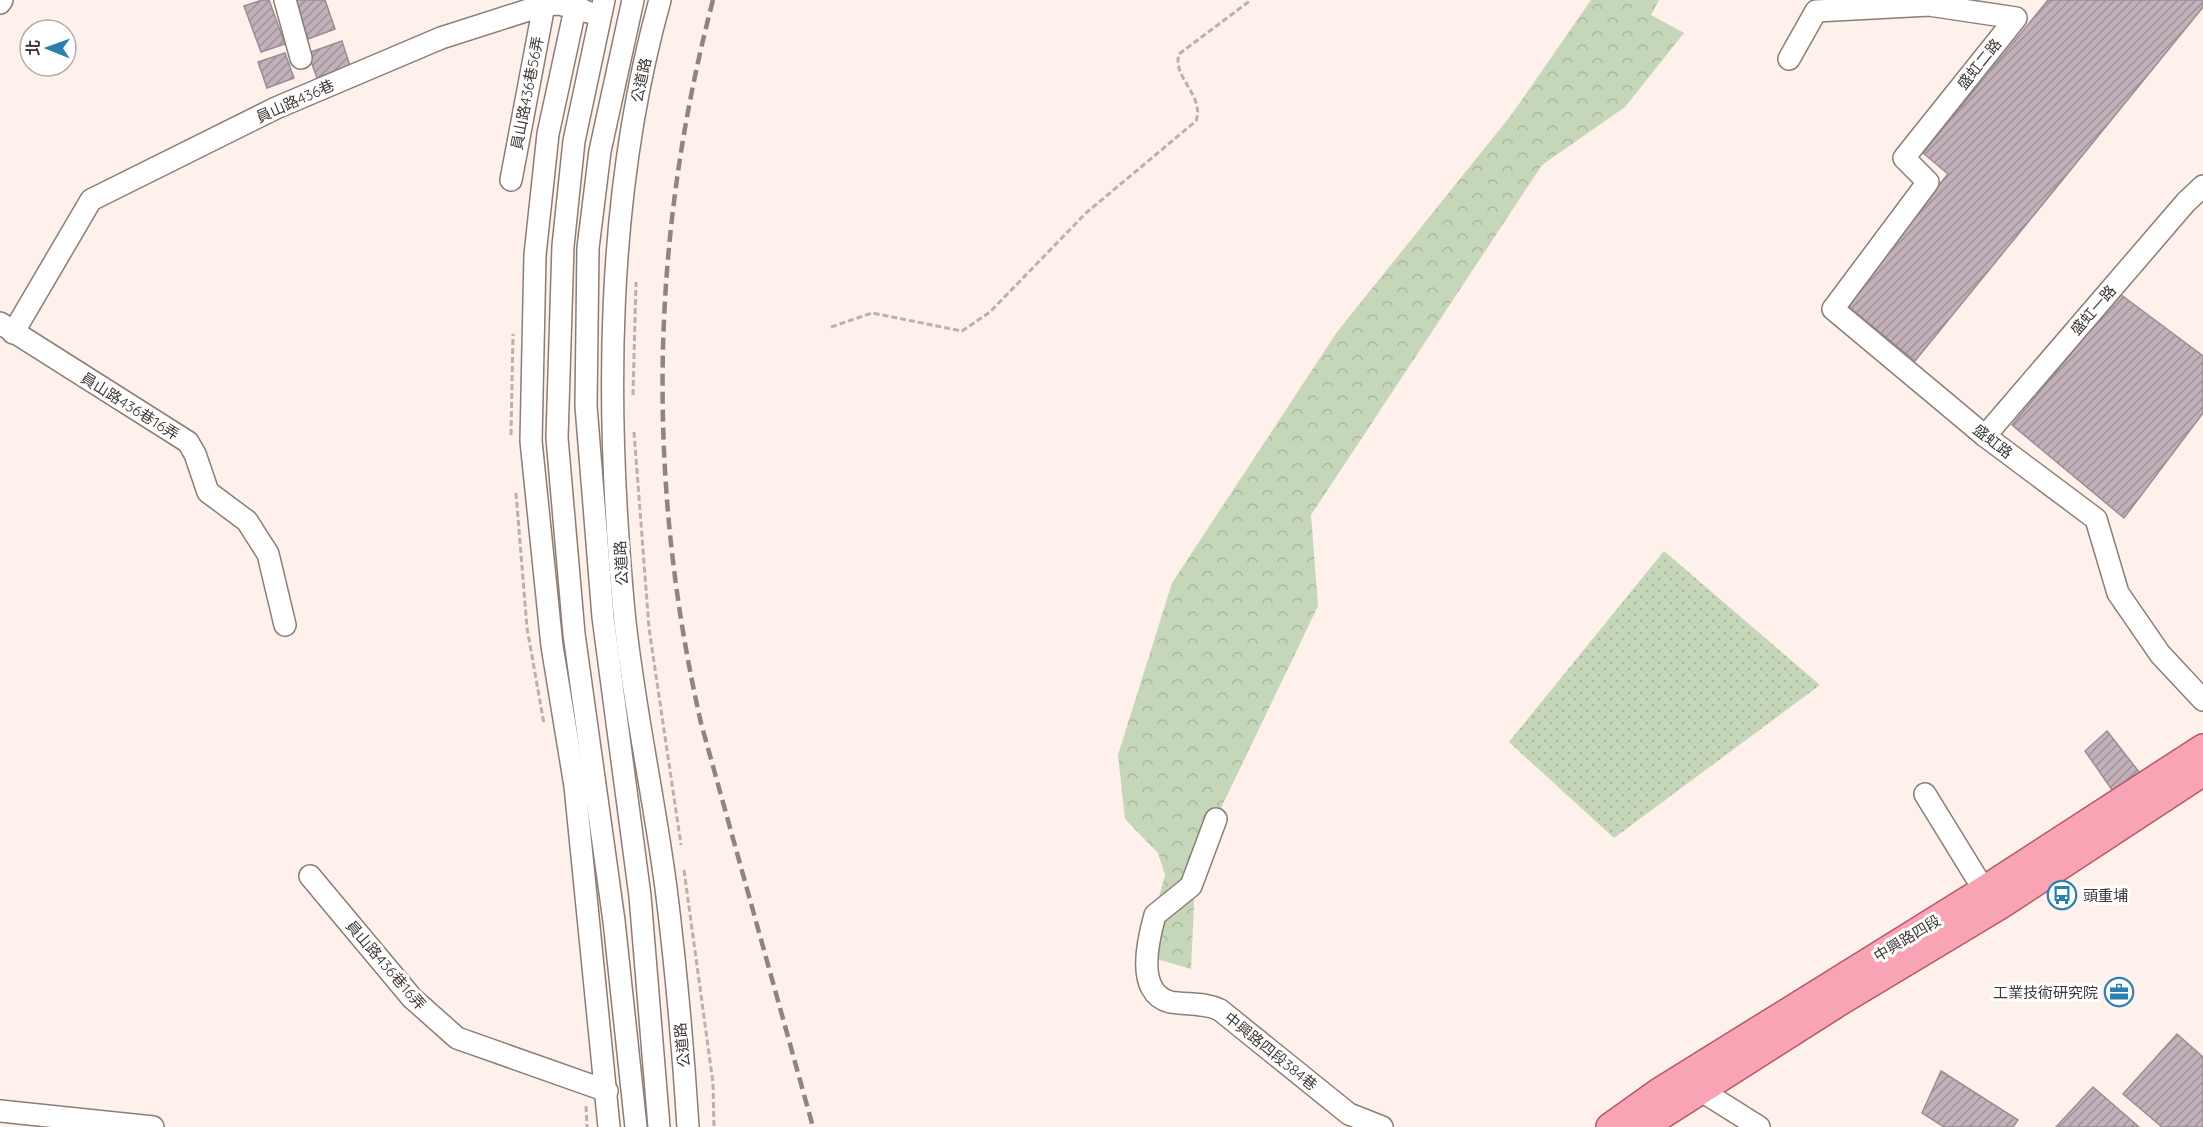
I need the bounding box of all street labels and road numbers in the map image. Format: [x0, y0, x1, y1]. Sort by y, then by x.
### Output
street label: 員山路436巷56弄 [507, 35, 547, 151]
street label: 盛虹二路 [1953, 35, 2005, 93]
street label: 公道路 [627, 56, 655, 104]
street label: 員山路436巷 [253, 75, 337, 127]
street label: 盛虹一路 [2066, 281, 2120, 339]
street label: 員山路436巷16弄 [77, 368, 183, 444]
street label: 盛虹路 [1969, 420, 2017, 462]
street label: 公道路 [610, 540, 632, 586]
street label: 中興路四段 [1870, 911, 1944, 965]
street label: 員山路436巷16弄 [342, 916, 430, 1014]
street label: 中興路四段384巷 [1221, 1008, 1321, 1094]
street label: 公道路 [670, 1022, 694, 1068]

